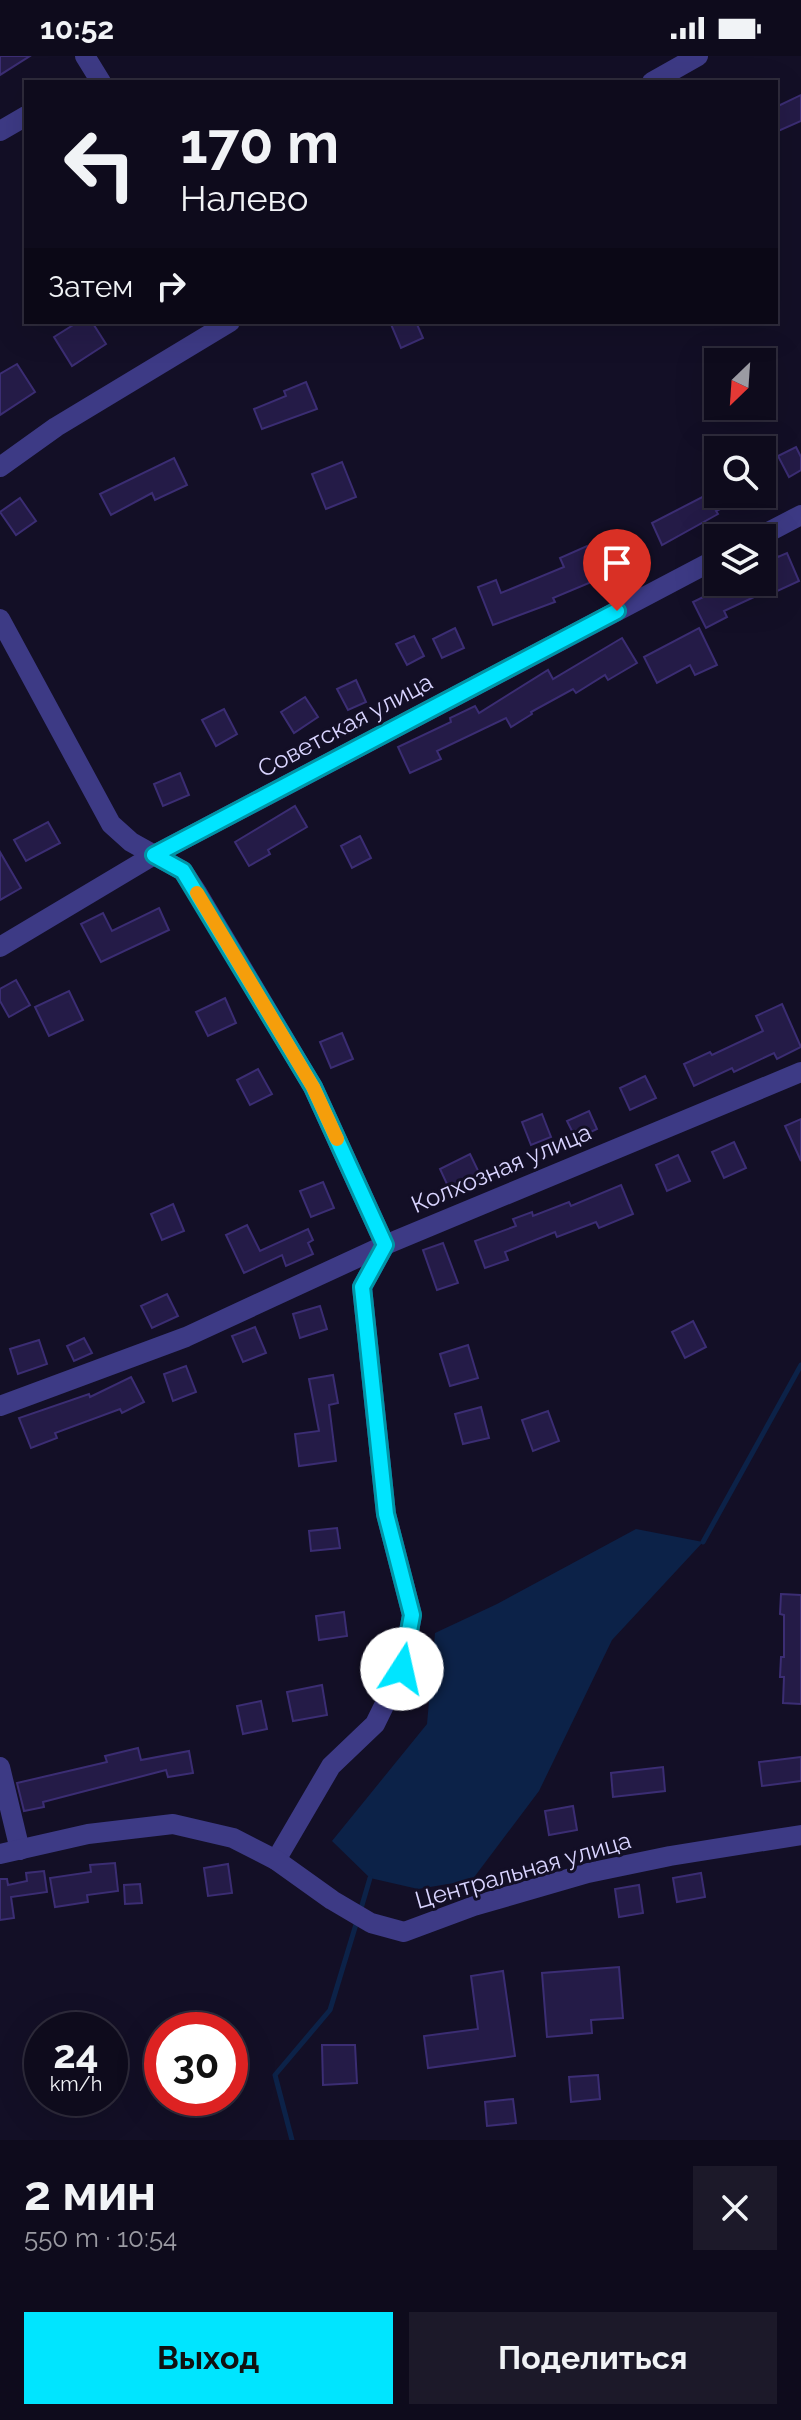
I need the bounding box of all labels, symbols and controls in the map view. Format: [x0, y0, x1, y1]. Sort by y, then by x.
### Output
text: 10:52 [40, 11, 114, 46]
text: 170 m [180, 110, 339, 176]
icon: left [48, 112, 152, 216]
text: Налево [180, 177, 308, 219]
icon: right [149, 264, 193, 308]
text: Затем [48, 269, 133, 304]
north arrow [704, 348, 776, 420]
map controls [704, 348, 776, 596]
button: search [704, 436, 776, 508]
button: layers [704, 524, 776, 596]
pin [583, 529, 651, 611]
icon: arrive [595, 541, 639, 585]
street label: Советская улица [253, 667, 437, 783]
street label: Колхозная улица [407, 1117, 595, 1219]
position arrow [360, 1627, 444, 1711]
street label: Центральная улица [412, 1825, 634, 1915]
speed limit sign: 30 [144, 2012, 248, 2116]
text: 24 [53, 2030, 99, 2077]
text: km/h [50, 2072, 102, 2096]
text: 2 мин [24, 2165, 156, 2221]
button: close [693, 2166, 777, 2250]
text: 550 m · 10:54 [24, 2223, 177, 2253]
button: Выход [24, 2312, 393, 2404]
button: Поделиться [409, 2312, 777, 2404]

